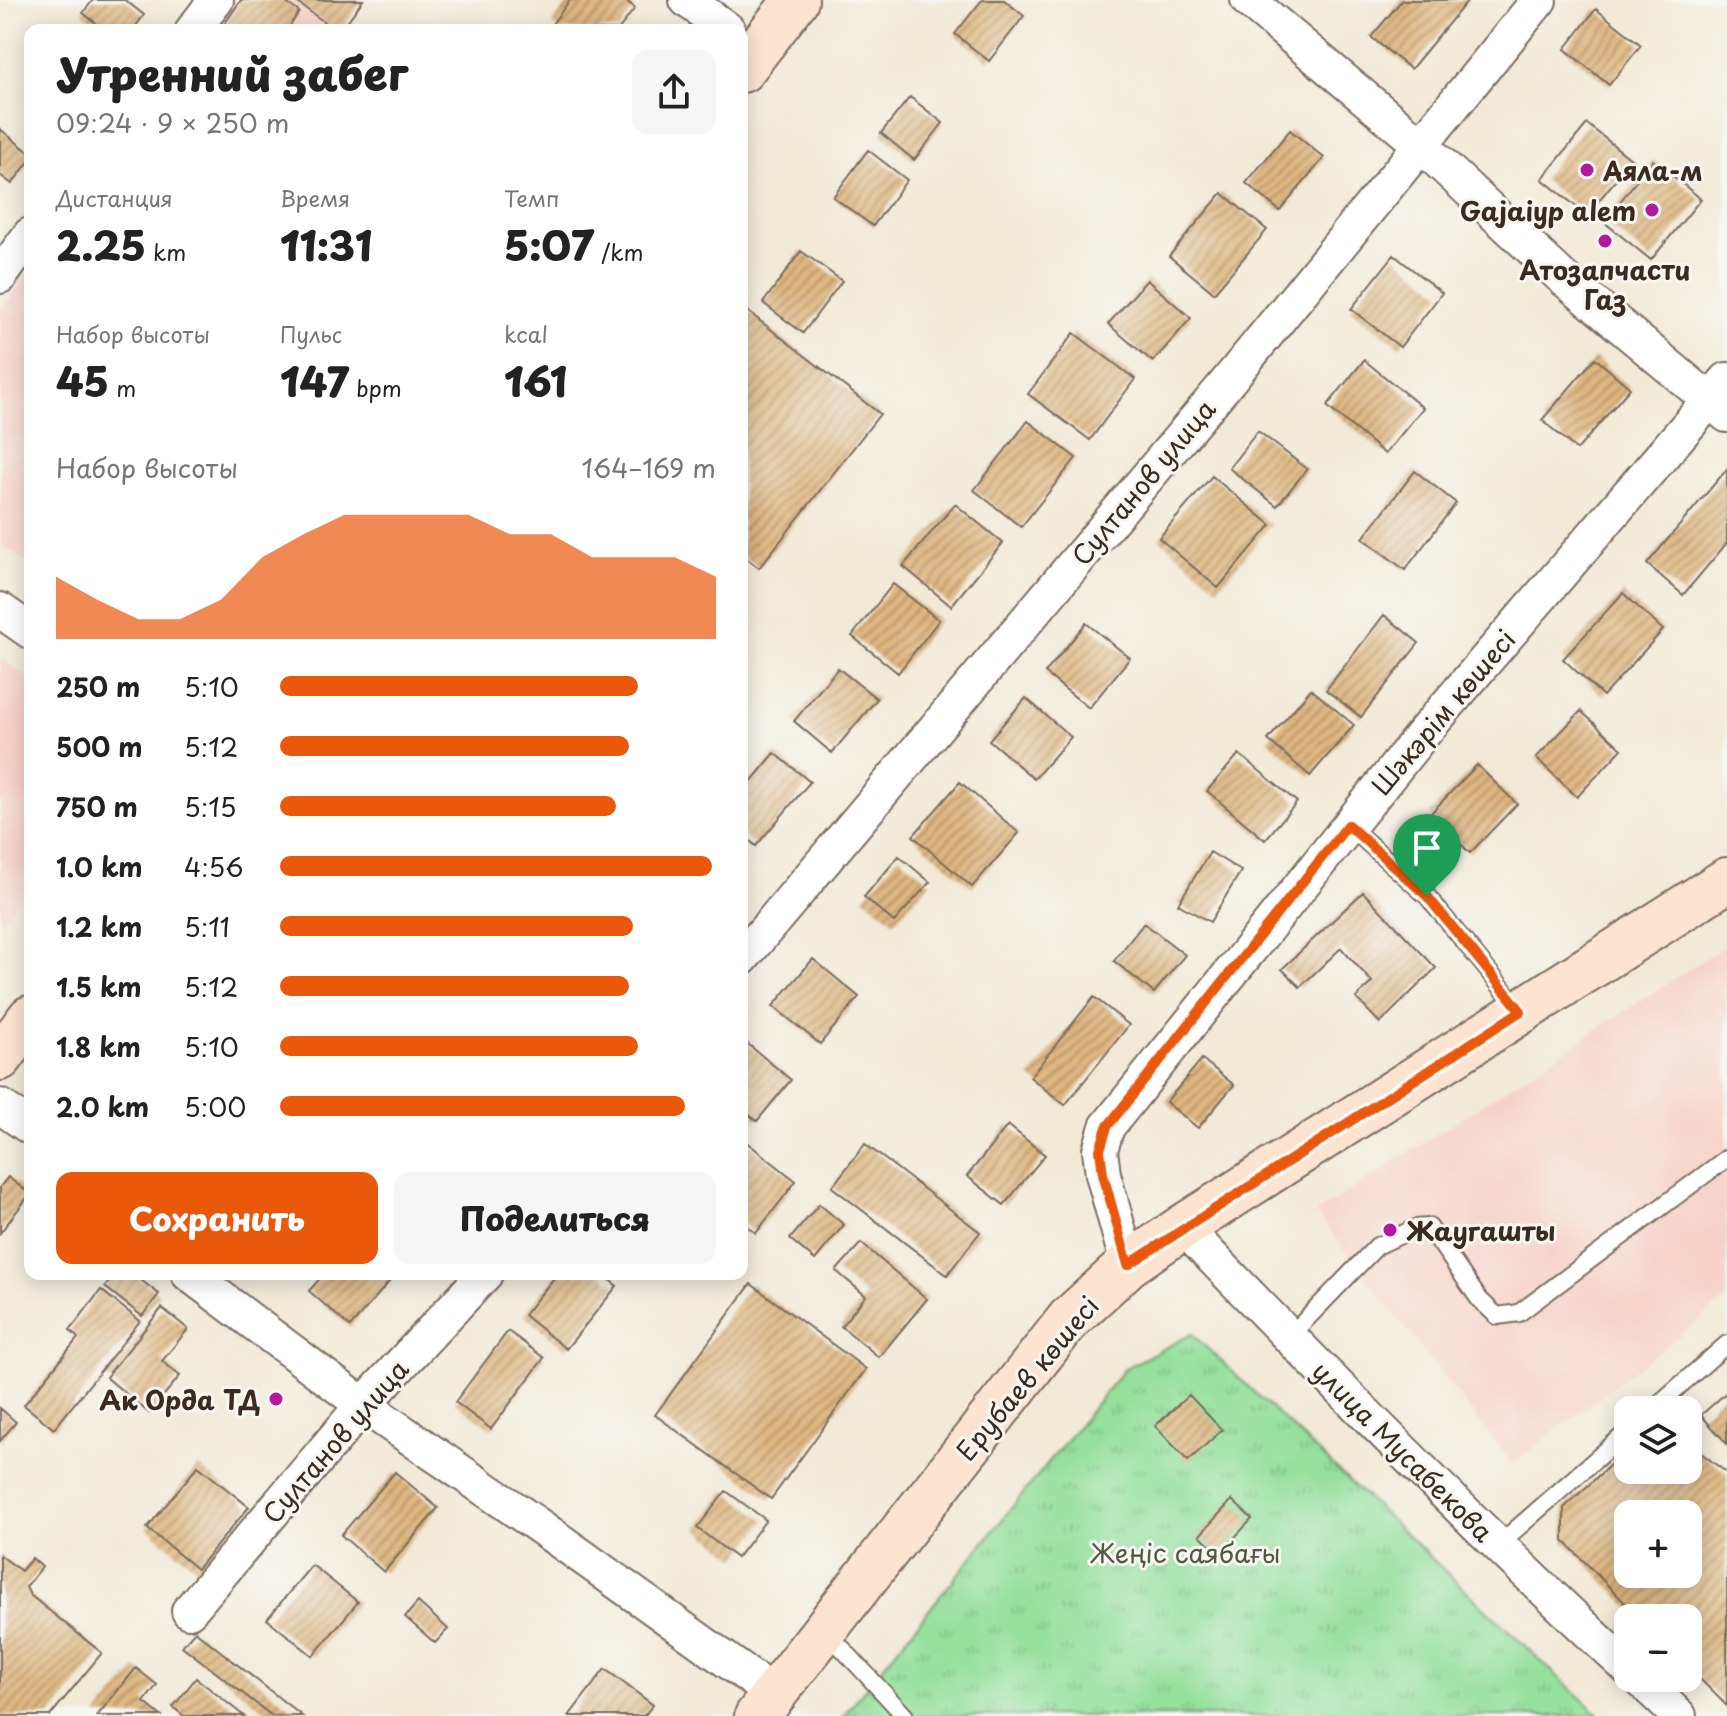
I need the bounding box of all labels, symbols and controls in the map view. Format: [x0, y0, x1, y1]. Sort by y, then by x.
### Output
text: Утренний забег [56, 40, 408, 106]
button: share [632, 50, 716, 134]
text: 09:24 · 9 × 250 m [56, 103, 289, 142]
place label: Аяла-м [1602, 151, 1702, 190]
marker: Аяла-м [1578, 161, 1596, 179]
text: Дистанция [56, 181, 173, 214]
text: Время [280, 181, 350, 214]
text: Темп [504, 181, 560, 214]
place label: Gajaiyp alem [1460, 191, 1636, 230]
marker: Gajaiyp alem [1643, 201, 1661, 219]
text: 2.25 [56, 214, 146, 275]
text: 11:31 [280, 214, 373, 275]
text: 5:07 [504, 214, 594, 275]
marker: Атозапчасти Газ [1596, 232, 1614, 250]
text: km [146, 235, 186, 268]
text: /km [594, 235, 643, 268]
place label: Атозапчасти Газ [1520, 250, 1690, 319]
text: Набор высоты [56, 317, 210, 350]
text: Пульс [280, 317, 342, 350]
text: kcal [504, 317, 548, 350]
text: 45 [56, 350, 109, 411]
text: 147 [280, 350, 349, 411]
text: 161 [504, 350, 567, 411]
text: m [109, 371, 136, 404]
text: bpm [349, 371, 402, 404]
street label: Султанов улица [1062, 390, 1225, 574]
text: Набор высоты [56, 448, 238, 487]
text: 164–169 m [581, 448, 716, 487]
street label: Шәкәрім көшесі [1362, 621, 1524, 803]
text: 250 m [56, 667, 140, 706]
text: 5:10 [184, 667, 239, 706]
text: 500 m [56, 727, 142, 766]
text: 5:12 [184, 727, 238, 766]
text: 750 m [56, 787, 138, 826]
text: 5:15 [184, 787, 237, 826]
pin [1393, 814, 1461, 896]
icon: arrive [1405, 826, 1449, 870]
text: 1.0 km [56, 847, 143, 886]
text: 4:56 [184, 847, 243, 886]
text: 1.2 km [56, 907, 142, 946]
text: 5:11 [184, 907, 230, 946]
text: 1.5 km [56, 967, 142, 1006]
text: 5:12 [184, 967, 238, 1006]
text: 1.8 km [56, 1027, 141, 1066]
text: 5:10 [184, 1027, 239, 1066]
text: 2.0 km [56, 1087, 149, 1126]
text: 5:00 [184, 1087, 246, 1126]
button: Сохранить [56, 1172, 378, 1264]
button: Поделиться [394, 1172, 716, 1264]
place label: Жаугашты [1406, 1211, 1556, 1250]
marker: Жаугашты [1381, 1221, 1399, 1239]
street label: Ерубаев көшесі [946, 1287, 1108, 1469]
street label: Султанов улица [253, 1350, 418, 1532]
street label: улица Мусабекова [1304, 1352, 1503, 1551]
place label: Ак Орда ТД [99, 1380, 260, 1419]
marker: Ак Орда ТД [267, 1390, 285, 1408]
map controls [1614, 1396, 1702, 1692]
button: layers [1614, 1396, 1702, 1484]
button: + [1614, 1500, 1702, 1588]
park label: Жеңіс саябағы [1089, 1533, 1281, 1572]
button: − [1614, 1604, 1702, 1692]

